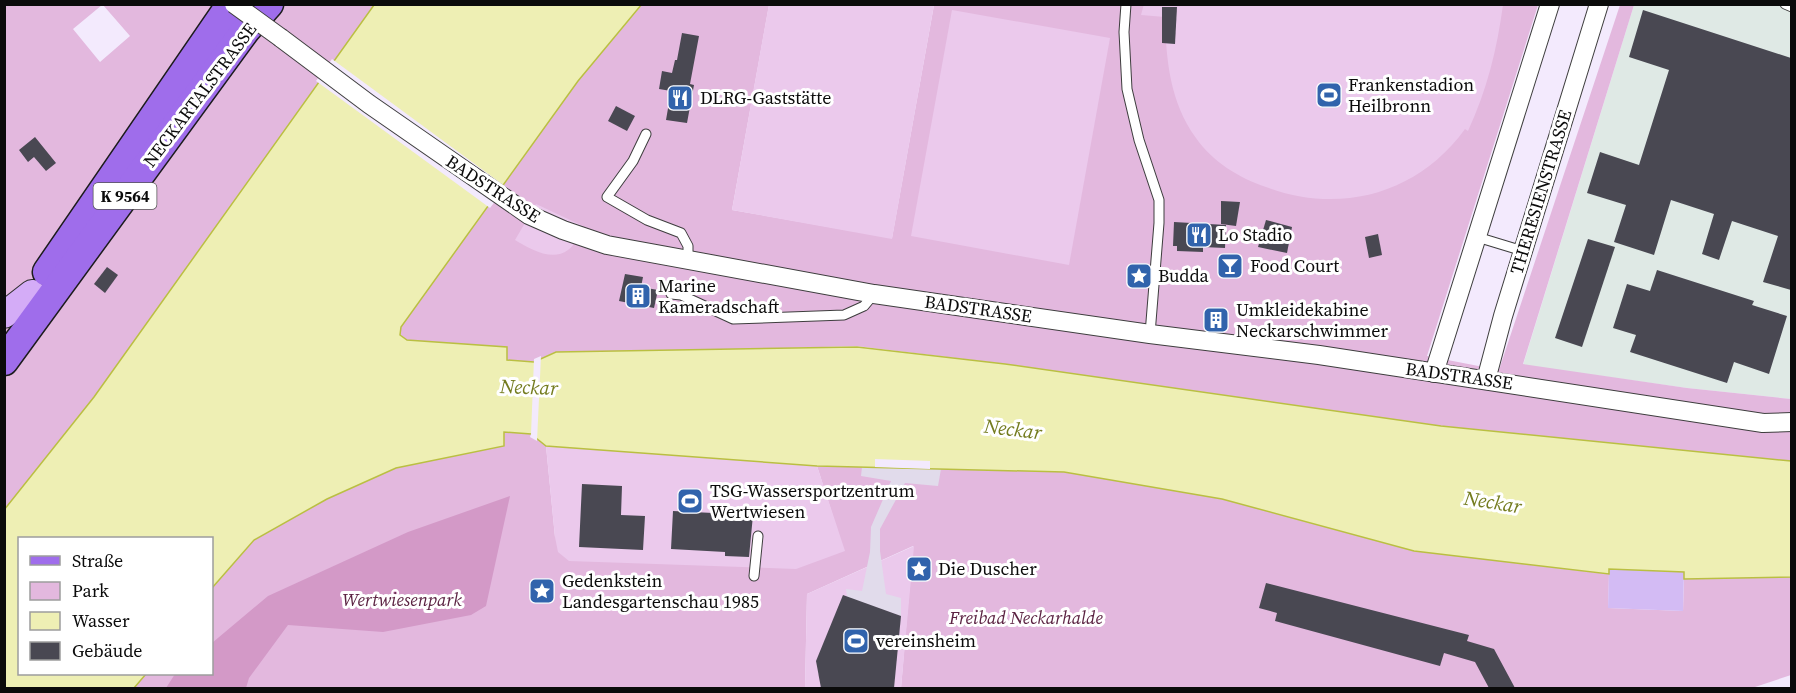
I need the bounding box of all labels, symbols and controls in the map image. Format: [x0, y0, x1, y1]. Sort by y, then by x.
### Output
street label: NECKARTALSTRASSE [137, 17, 262, 172]
place label: Frankenstadion Heilbronn [1348, 72, 1474, 118]
sports icon: Frankenstadion Heilbronn [1314, 80, 1344, 110]
restaurant icon: DLRG-Gaststätte [665, 83, 695, 113]
place label: DLRG-Gaststätte [700, 85, 831, 110]
street label: THERESIENSTRASSE [1504, 106, 1577, 277]
street label: BADSTRASSE [441, 149, 545, 229]
road number: K 9564 [94, 183, 156, 209]
restaurant icon: Lo Stadio [1184, 220, 1214, 250]
place label: Lo Stadio [1218, 222, 1292, 247]
bar icon: Food Court [1215, 251, 1245, 281]
place label: Food Court [1250, 253, 1339, 278]
place icon: Budda [1124, 261, 1154, 291]
place label: Budda [1158, 263, 1210, 288]
place label: Marine Kameradschaft [658, 273, 779, 319]
building icon: Marine Kameradschaft [623, 281, 653, 311]
street label: BADSTRASSE [923, 289, 1033, 328]
place label: Umkleidekabine Neckarschwimmer [1236, 297, 1389, 343]
building icon: Umkleidekabine Neckarschwimmer [1201, 305, 1231, 335]
street label: BADSTRASSE [1404, 356, 1514, 395]
water label: Neckar [499, 372, 559, 402]
water label: Neckar [982, 411, 1044, 447]
place label: TSG-Wassersportzentrum Wertwiesen [710, 478, 915, 524]
water label: Neckar [1461, 483, 1525, 521]
sports icon: TSG-Wassersportzentrum Wertwiesen [675, 486, 705, 516]
legend [18, 537, 213, 675]
text: Straße [72, 548, 123, 573]
place icon: Die Duscher [904, 554, 934, 584]
place label: Die Duscher [938, 556, 1037, 581]
place label: Gedenkstein Landesgartenschau 1985 [562, 568, 759, 614]
place icon: Gedenkstein Landesgartenschau 1985 [527, 576, 557, 606]
text: Park [72, 578, 109, 603]
park label: Wertwiesenpark [342, 587, 462, 612]
park label: Freibad Neckarhalde [948, 605, 1104, 630]
text: Wasser [72, 608, 130, 633]
sports icon: vereinsheim [841, 626, 871, 656]
place label: vereinsheim [876, 628, 976, 653]
text: Gebäude [72, 638, 143, 663]

